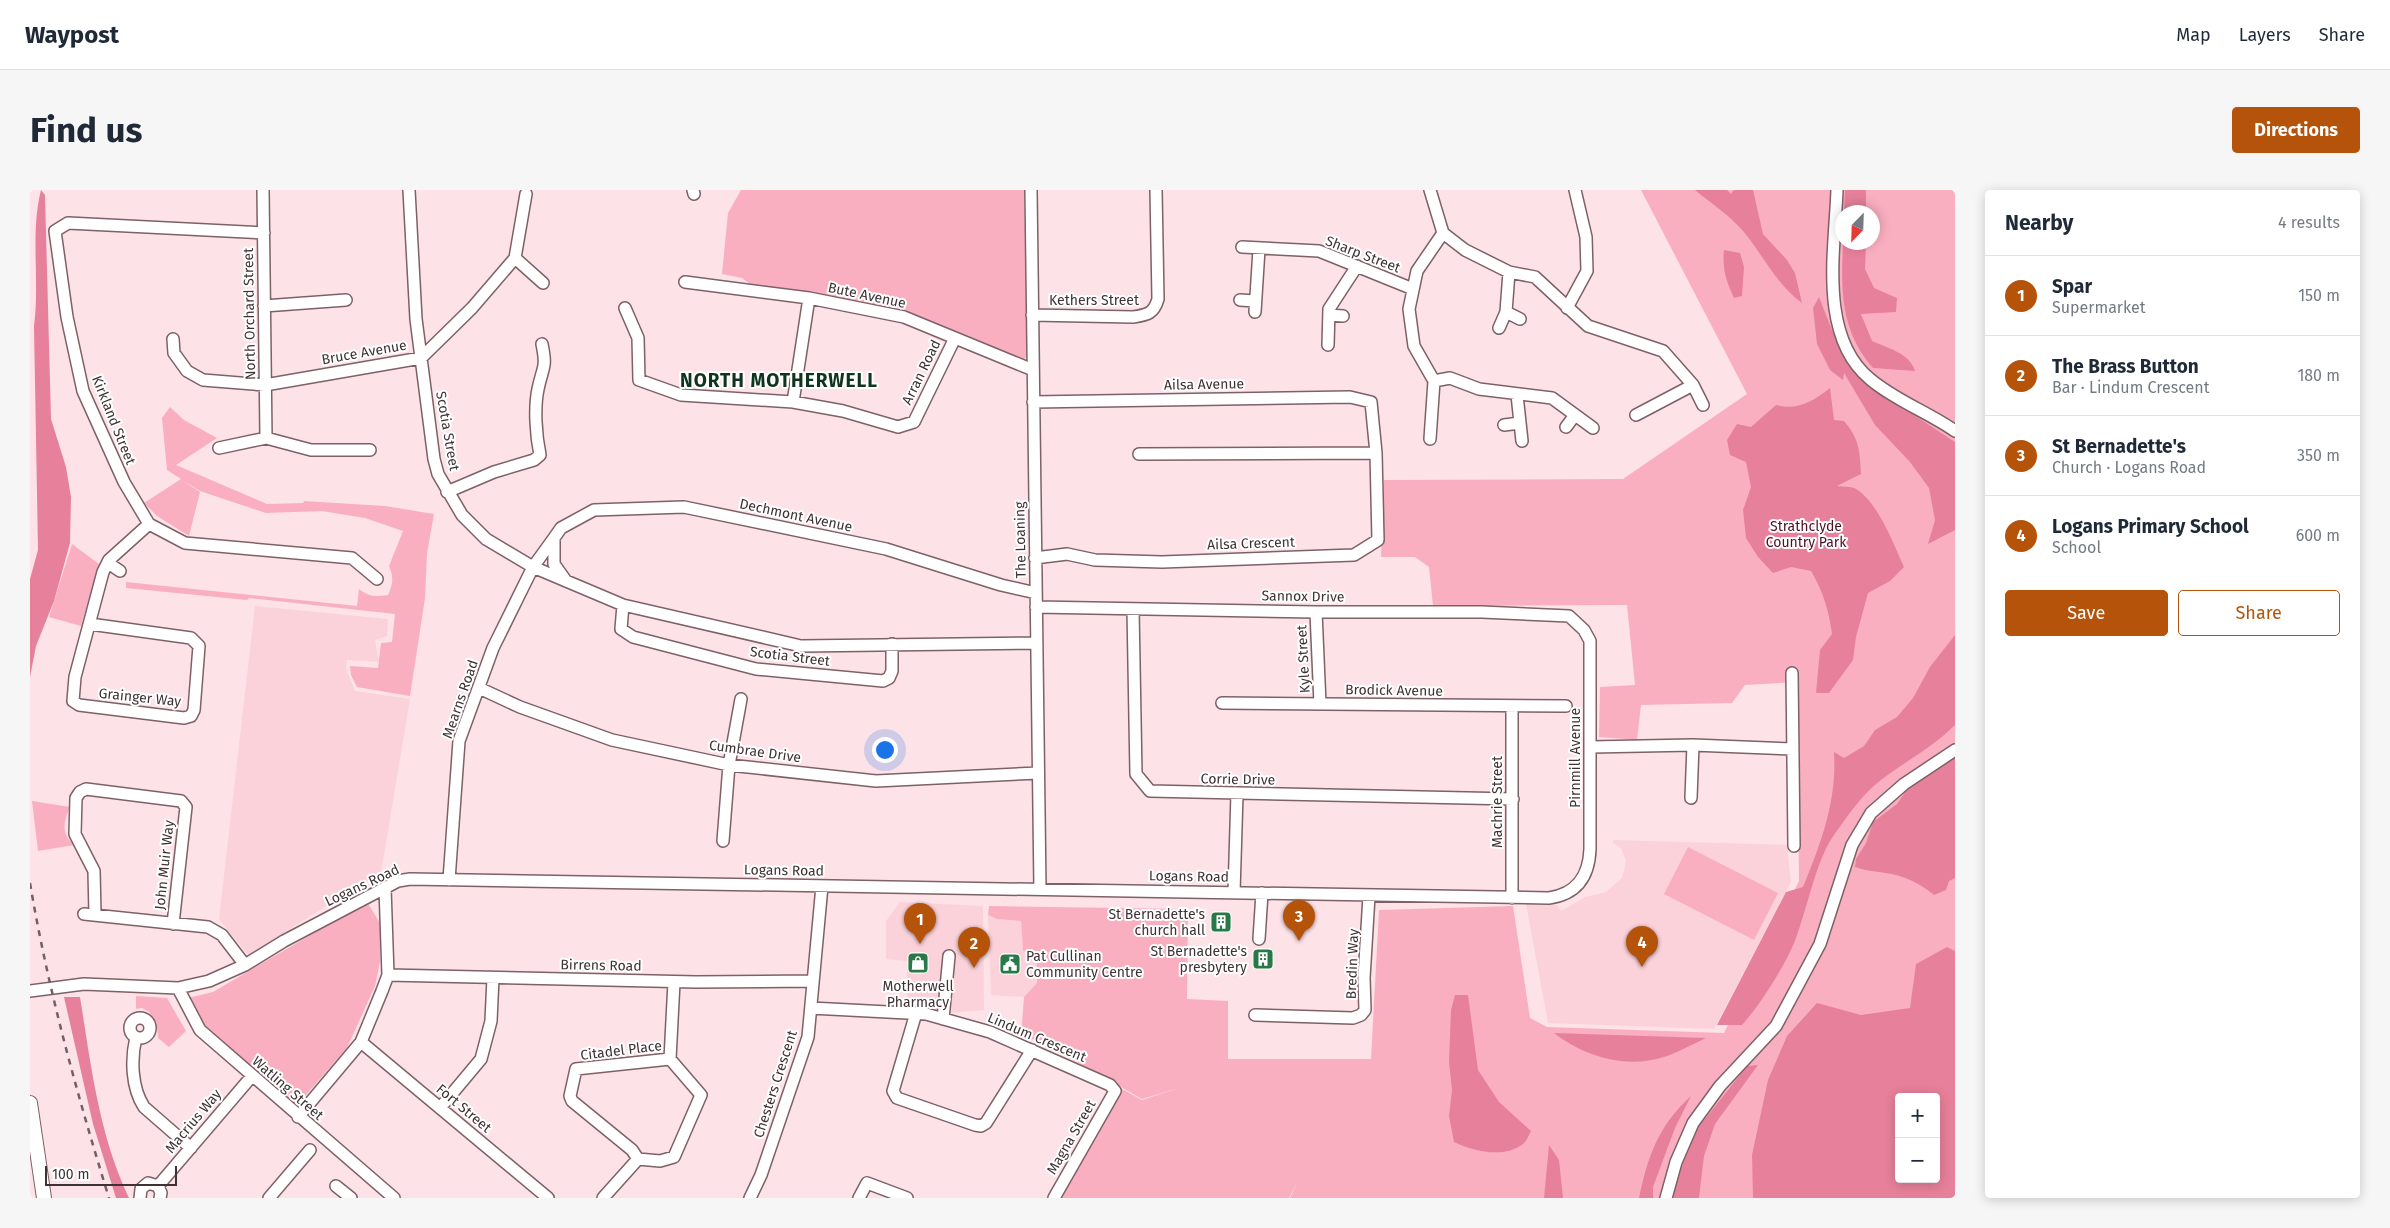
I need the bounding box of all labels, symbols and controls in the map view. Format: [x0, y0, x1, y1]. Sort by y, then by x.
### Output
text: Waypost [25, 21, 119, 49]
text: Map [2176, 24, 2211, 46]
text: Layers [2239, 24, 2291, 46]
text: Share [2319, 24, 2365, 46]
button: Directions [2232, 107, 2360, 153]
text: Find us [30, 109, 142, 151]
north arrow [1835, 205, 1880, 250]
text: Nearby [2005, 210, 2073, 236]
text: 4 results [2278, 213, 2340, 232]
street label: Sharp Street [1323, 232, 1404, 277]
street label: North Orchard Street [240, 247, 259, 380]
text: Spar [2052, 275, 2092, 298]
street label: Bute Avenue [826, 279, 907, 312]
text: 1 [2017, 286, 2025, 305]
text: 150 m [2298, 286, 2340, 305]
street label: Kethers Street [1049, 292, 1140, 309]
text: Supermarket [2052, 298, 2146, 317]
street label: Bruce Avenue [320, 337, 408, 368]
street label: Arran Road [898, 337, 944, 407]
text: The Brass Button [2052, 355, 2199, 378]
text: 2 [2017, 366, 2025, 385]
text: 180 m [2297, 366, 2340, 385]
district label: NORTH MOTHERWELL [680, 369, 878, 392]
street label: Kirkland Street [88, 373, 140, 468]
street label: Ailsa Avenue [1164, 375, 1244, 394]
text: Bar · Lindum Crescent [2052, 378, 2209, 397]
street label: Scotia Street [432, 390, 463, 473]
text: St Bernadette's [2052, 435, 2186, 458]
text: 3 [2017, 446, 2025, 465]
text: 350 m [2297, 446, 2340, 465]
text: Church · Logans Road [2052, 458, 2206, 477]
street label: Dechmont Avenue [738, 495, 854, 536]
street label: The Loaning [1011, 501, 1030, 578]
text: Logans Primary School [2052, 515, 2249, 538]
park label: Strathclyde Country Park [1766, 518, 1847, 551]
text: 4 [2016, 526, 2026, 545]
text: 600 m [2296, 526, 2340, 545]
street label: Ailsa Crescent [1207, 533, 1296, 554]
text: School [2052, 538, 2101, 557]
street label: Sannox Drive [1261, 587, 1345, 606]
button: Save [2005, 590, 2168, 636]
button: Share [2178, 590, 2340, 636]
street label: Kyle Street [1293, 623, 1314, 694]
street label: Scotia Street [749, 643, 832, 670]
street label: Mearns Road [439, 658, 482, 741]
street label: Brodick Avenue [1345, 681, 1443, 700]
street label: Grainger Way [98, 685, 182, 710]
street label: Pirnmill Avenue [1567, 708, 1584, 808]
street label: Cumbrae Drive [708, 737, 802, 766]
your location [872, 737, 898, 763]
street label: Machrie Street [1489, 755, 1506, 848]
street label: Corrie Drive [1201, 770, 1275, 789]
street label: John Muir Way [151, 819, 178, 911]
street label: Logans Road [322, 861, 402, 910]
street label: Logans Road [744, 861, 824, 880]
street label: Logans Road [1149, 867, 1229, 886]
pin: 3 [1283, 900, 1315, 941]
pin: 1 [904, 903, 936, 944]
place label: St Bernadette's church hall [1108, 906, 1205, 939]
building icon: St Bernadette's church hall [1209, 910, 1233, 934]
pin: 4 [1626, 926, 1658, 967]
pin: 2 [958, 927, 990, 968]
street label: Bredin Way [1343, 928, 1362, 1000]
place label: St Bernadette's presbytery [1150, 943, 1247, 976]
building icon: St Bernadette's presbytery [1251, 947, 1275, 971]
place label: Pat Cullinan Community Centre [1026, 948, 1143, 981]
shop icon: Motherwell Pharmacy [906, 951, 930, 975]
public building icon: Pat Cullinan Community Centre [998, 952, 1022, 976]
street label: Birrens Road [560, 956, 642, 975]
place label: Motherwell Pharmacy [882, 978, 954, 1011]
street label: Lindum Crescent [985, 1009, 1090, 1066]
street label: Chesters Crescent [750, 1027, 801, 1140]
street label: Citadel Place [579, 1037, 663, 1064]
street label: Watling Street [249, 1053, 328, 1125]
street label: Fort Street [433, 1080, 495, 1137]
street label: Macrius Way [162, 1086, 225, 1157]
map controls [1895, 1093, 1940, 1183]
button: + [1895, 1093, 1940, 1138]
street label: Magna Street [1043, 1096, 1100, 1178]
button: − [1895, 1138, 1940, 1183]
scale bar [45, 1163, 178, 1186]
text: 100 m [52, 1166, 89, 1183]

